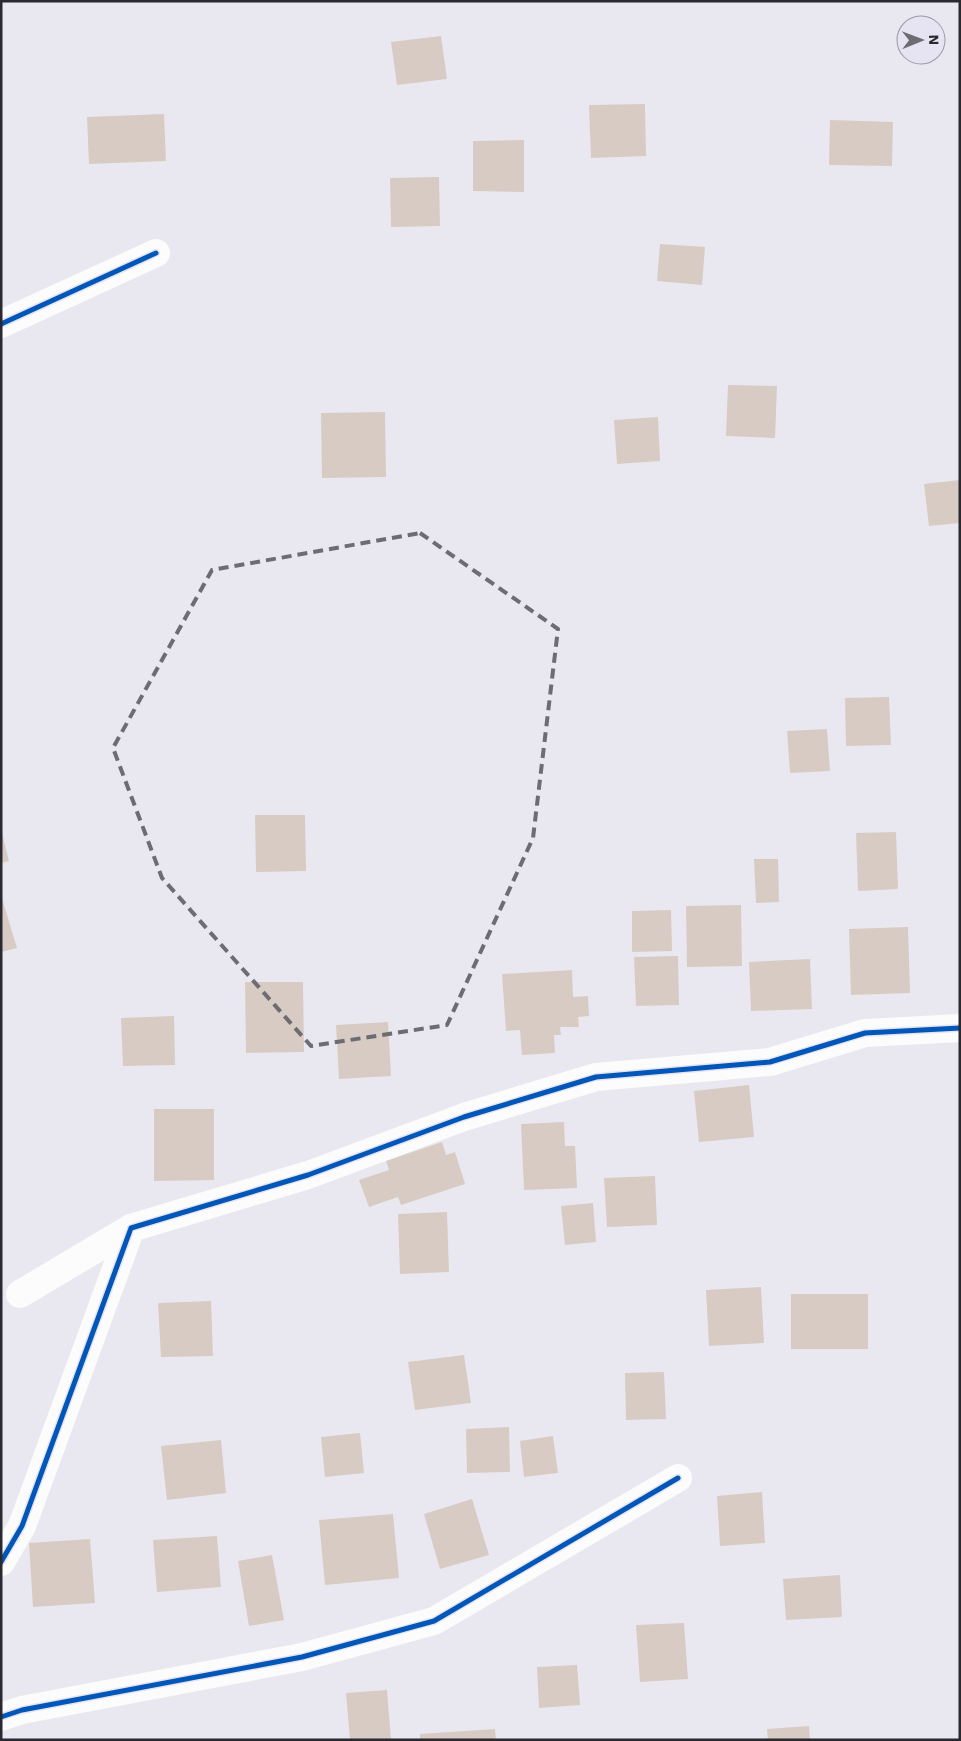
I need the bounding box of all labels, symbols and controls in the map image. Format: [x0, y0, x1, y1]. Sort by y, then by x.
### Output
north arrow [896, 15, 946, 65]
text: N [926, 34, 942, 45]

